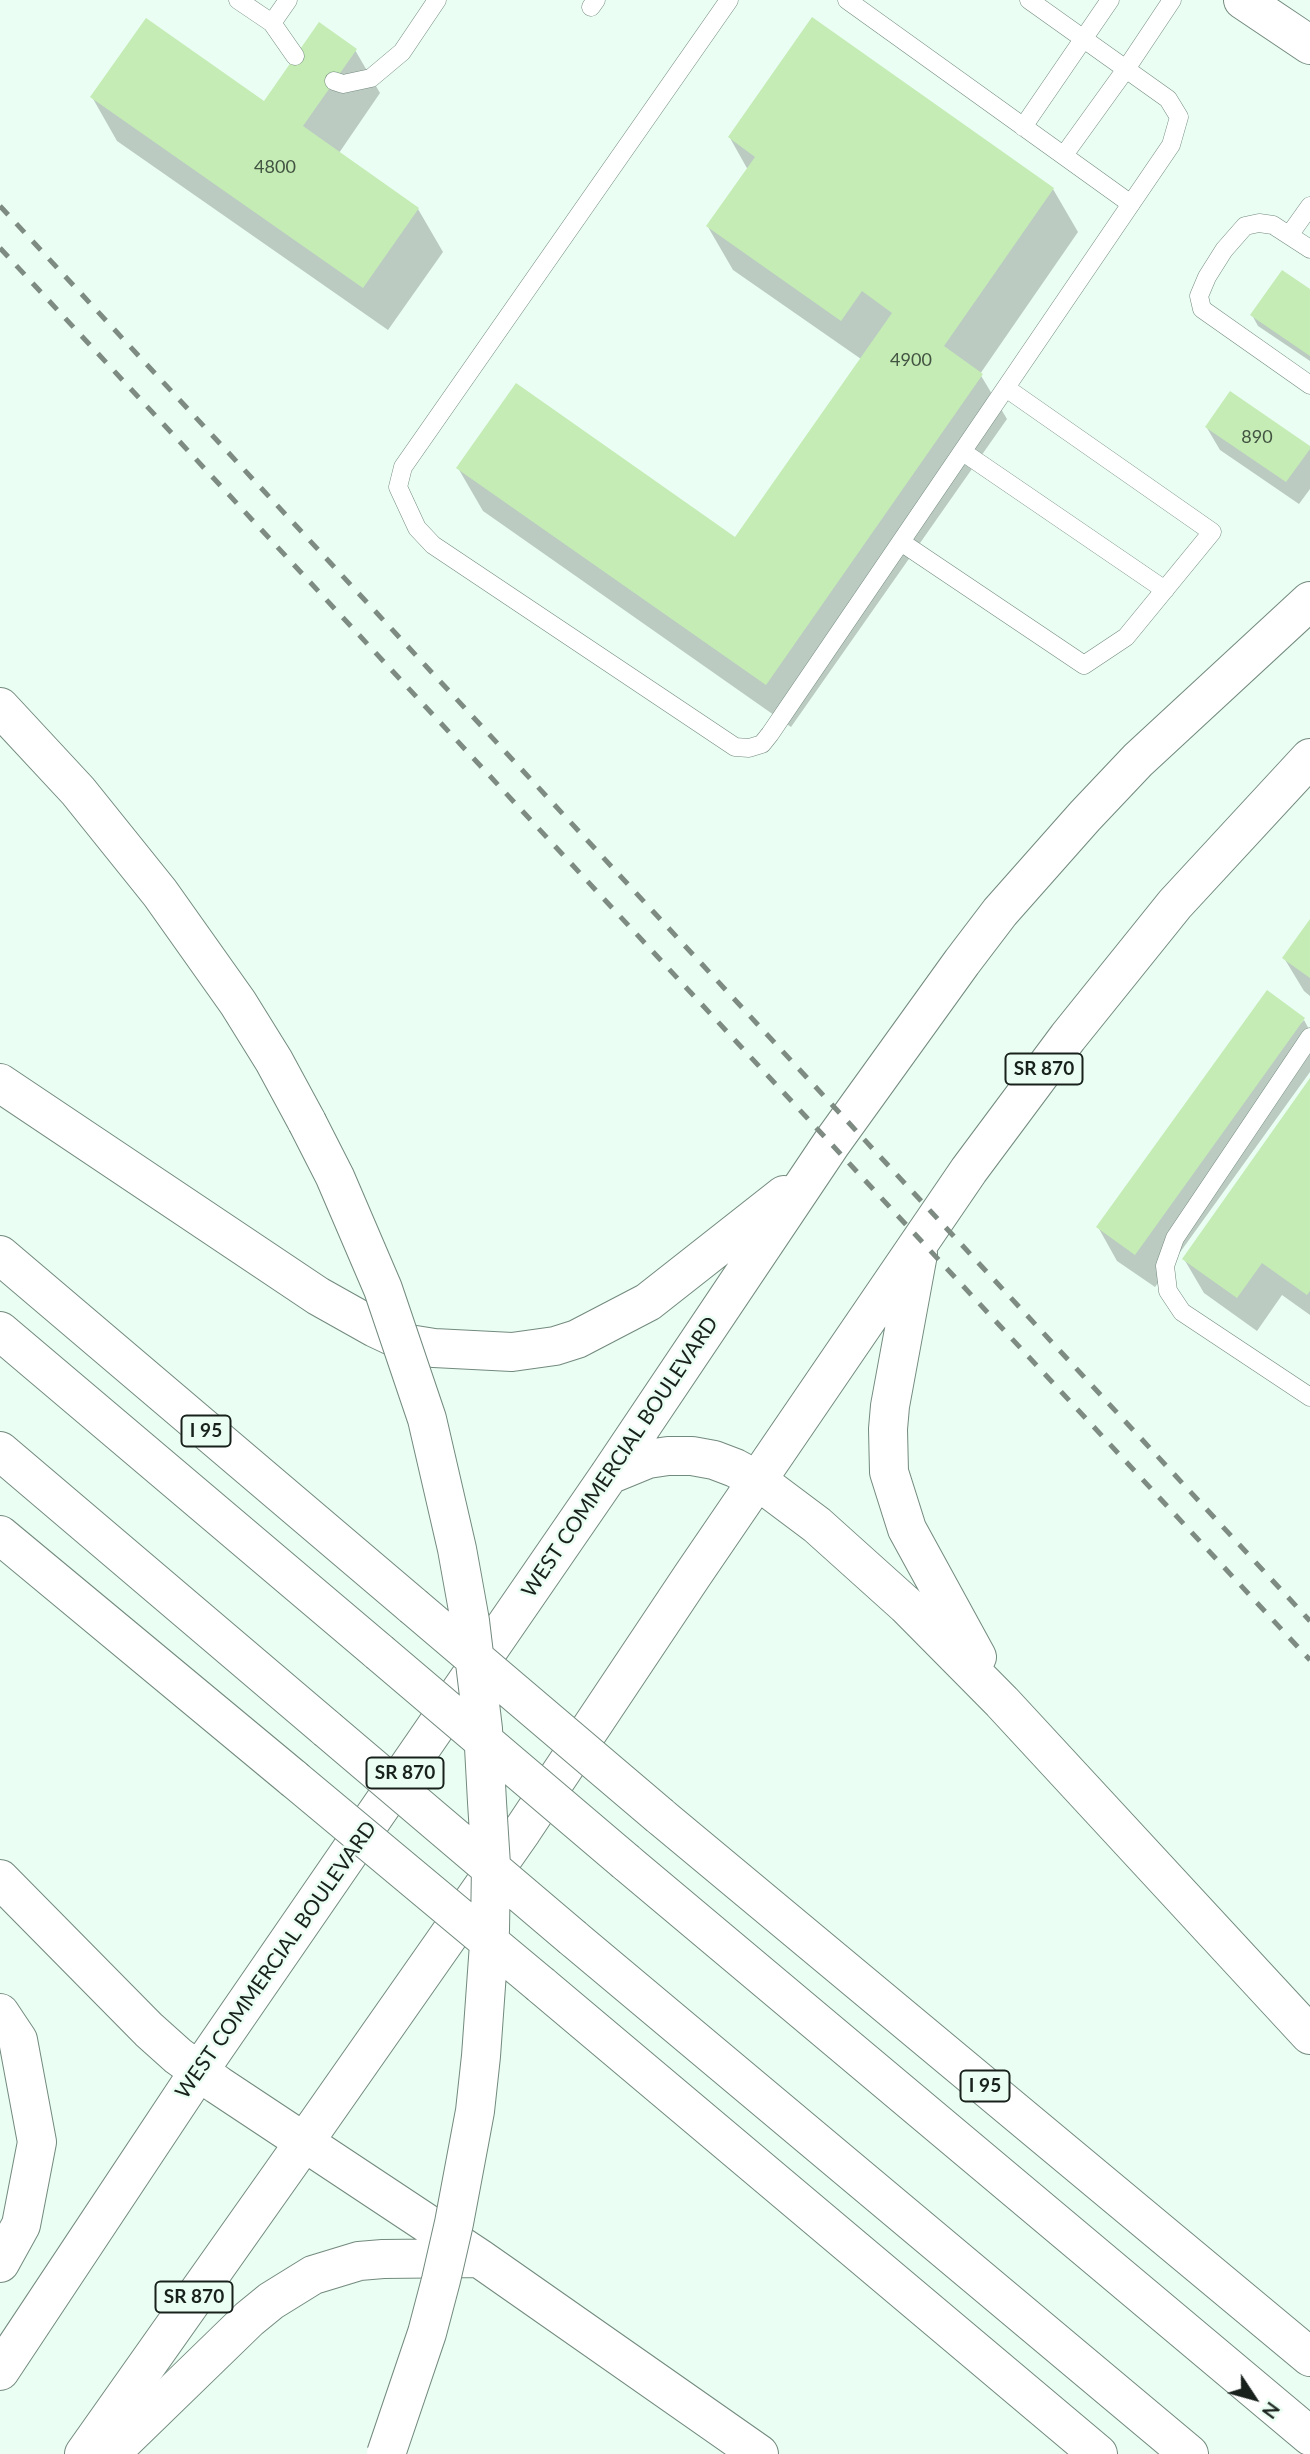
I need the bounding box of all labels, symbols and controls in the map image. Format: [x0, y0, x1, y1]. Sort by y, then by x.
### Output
house number: 4800 [254, 156, 296, 178]
house number: 4900 [890, 349, 932, 371]
house number: 890 [1241, 426, 1273, 448]
road number: SR 870 [1006, 1054, 1082, 1084]
street label: WEST COMMERCIAL BOULEVARD [516, 1312, 724, 1602]
road number: I 95 [182, 1415, 230, 1446]
road number: SR 870 [366, 1758, 444, 1788]
street label: WEST COMMERCIAL BOULEVARD [170, 1816, 382, 2104]
road number: I 95 [960, 2070, 1010, 2102]
road number: SR 870 [156, 2282, 232, 2312]
north arrow [1219, 2363, 1289, 2433]
text: N [1258, 2398, 1285, 2423]

